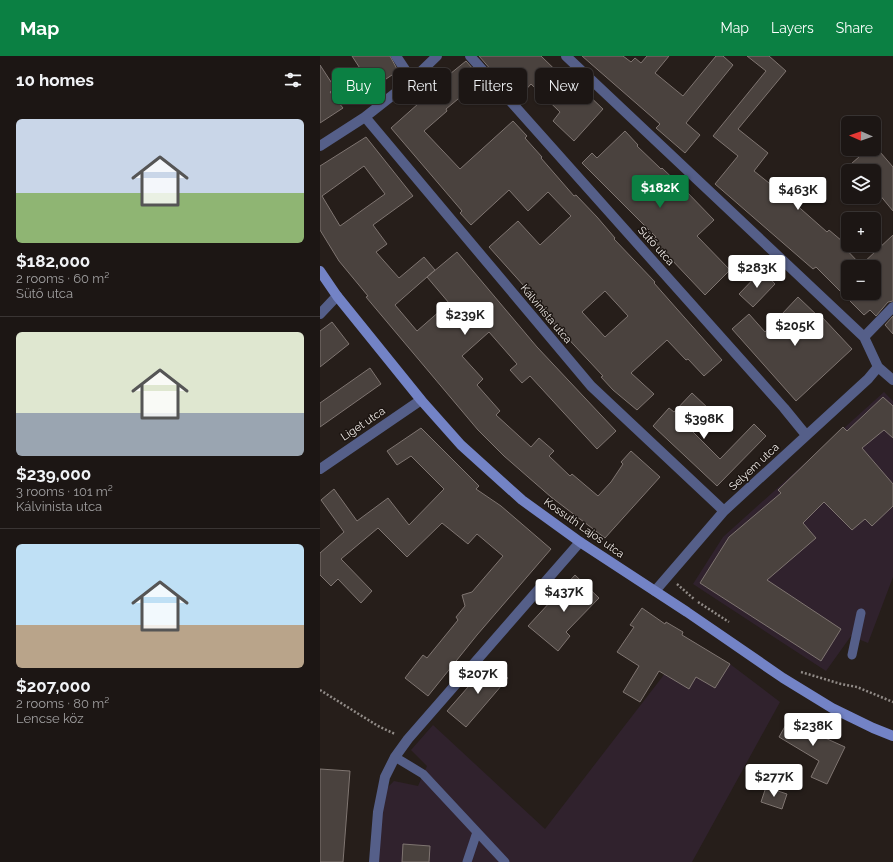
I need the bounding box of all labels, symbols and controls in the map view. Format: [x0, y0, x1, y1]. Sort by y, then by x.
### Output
text: Map [20, 17, 59, 39]
text: Map [721, 20, 749, 36]
text: Layers [771, 20, 814, 36]
text: Share [836, 20, 873, 36]
chip: Buy [332, 68, 385, 104]
chip: Rent [393, 68, 451, 104]
chip: Filters [459, 68, 527, 104]
chip: New [535, 68, 593, 104]
icon: filters [282, 69, 304, 91]
text: 10 homes [16, 70, 94, 90]
north arrow [841, 116, 881, 156]
map controls [841, 116, 881, 300]
icon: home [124, 145, 196, 217]
button: layers [841, 164, 881, 204]
pin: $182K [632, 175, 688, 209]
pin: $463K [770, 177, 826, 211]
text: $182K [641, 180, 679, 195]
text: $463K [778, 182, 818, 197]
button: + [841, 212, 881, 252]
street label: Sütő utca [635, 224, 677, 268]
text: $182,000 [16, 251, 90, 271]
pin: $283K [729, 255, 785, 289]
text: $283K [737, 260, 777, 275]
button: − [841, 260, 881, 300]
text: 2 rooms · 60 m² [16, 271, 109, 286]
street label: Kálvinista utca [518, 282, 574, 346]
text: Sütő utca [16, 286, 73, 301]
pin: $239K [437, 302, 493, 336]
text: $239K [445, 307, 485, 322]
pin: $205K [767, 313, 823, 347]
text: $205K [775, 318, 815, 333]
icon: home [124, 358, 196, 430]
street label: Liget utca [338, 404, 388, 444]
pin: $398K [676, 406, 732, 440]
text: $398K [684, 411, 724, 426]
street label: Selyem utca [726, 441, 782, 493]
text: $239,000 [16, 464, 91, 484]
text: 3 rooms · 101 m² [16, 484, 113, 499]
street label: Kossuth Lajos utca [541, 495, 627, 561]
text: Kálvinista utca [16, 499, 102, 514]
icon: home [124, 570, 196, 642]
pin: $437K [536, 579, 592, 613]
text: $437K [545, 584, 583, 599]
pin: $207K [450, 661, 506, 695]
text: $207K [458, 666, 498, 681]
text: $207,000 [16, 676, 91, 696]
text: 2 rooms · 80 m² [16, 696, 109, 711]
text: Lencse köz [16, 711, 84, 726]
pin: $238K [785, 713, 841, 747]
text: $238K [793, 718, 833, 733]
pin: $277K [746, 764, 802, 798]
text: $277K [755, 769, 793, 784]

